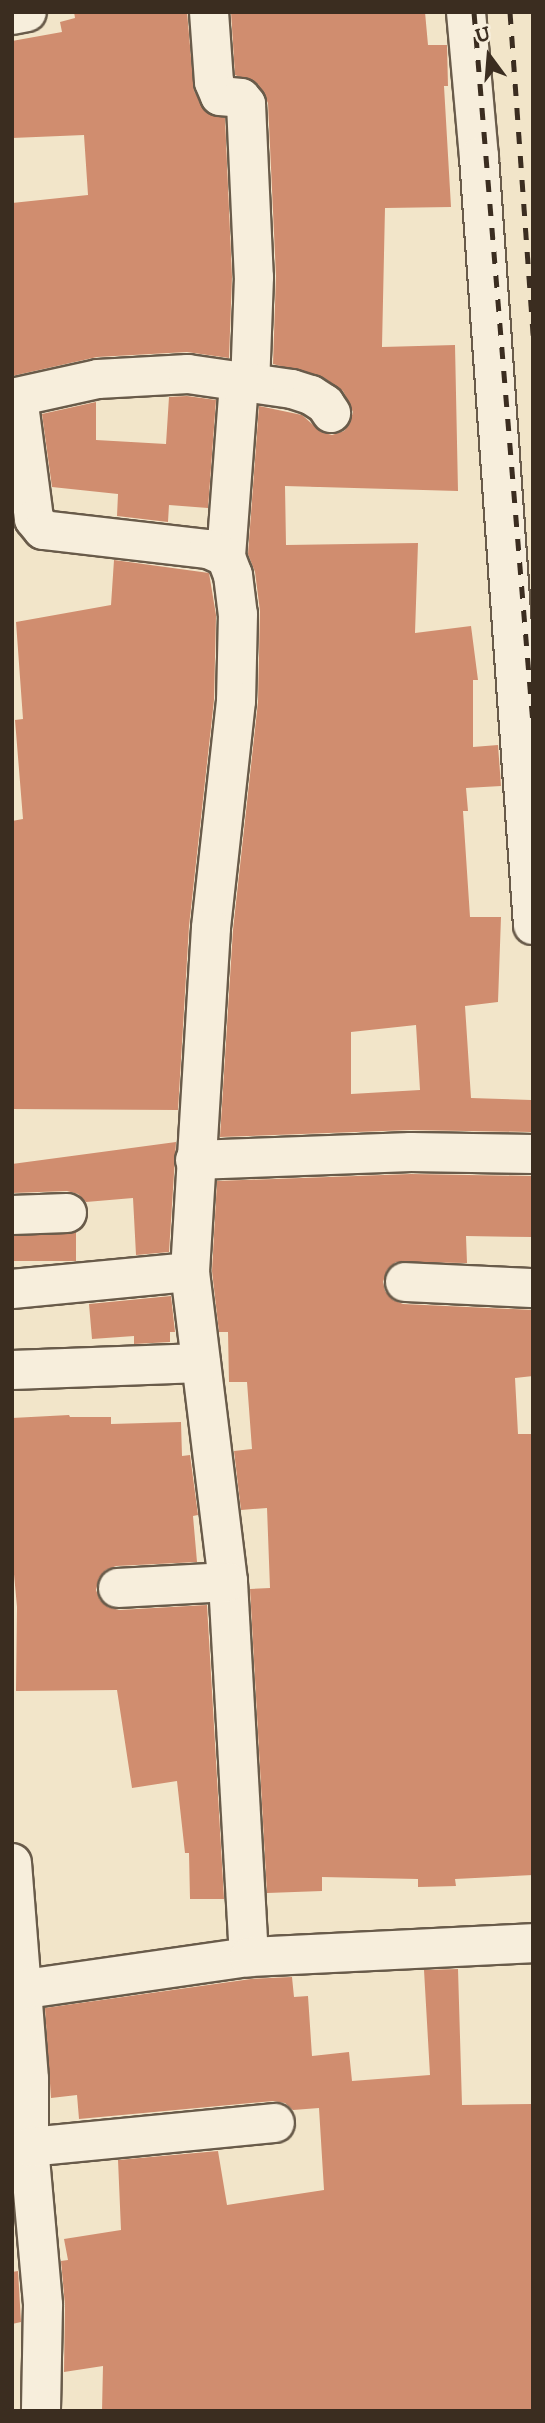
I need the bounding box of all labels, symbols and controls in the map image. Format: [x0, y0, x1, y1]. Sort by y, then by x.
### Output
north arrow [454, 21, 524, 91]
text: U [473, 22, 493, 48]

